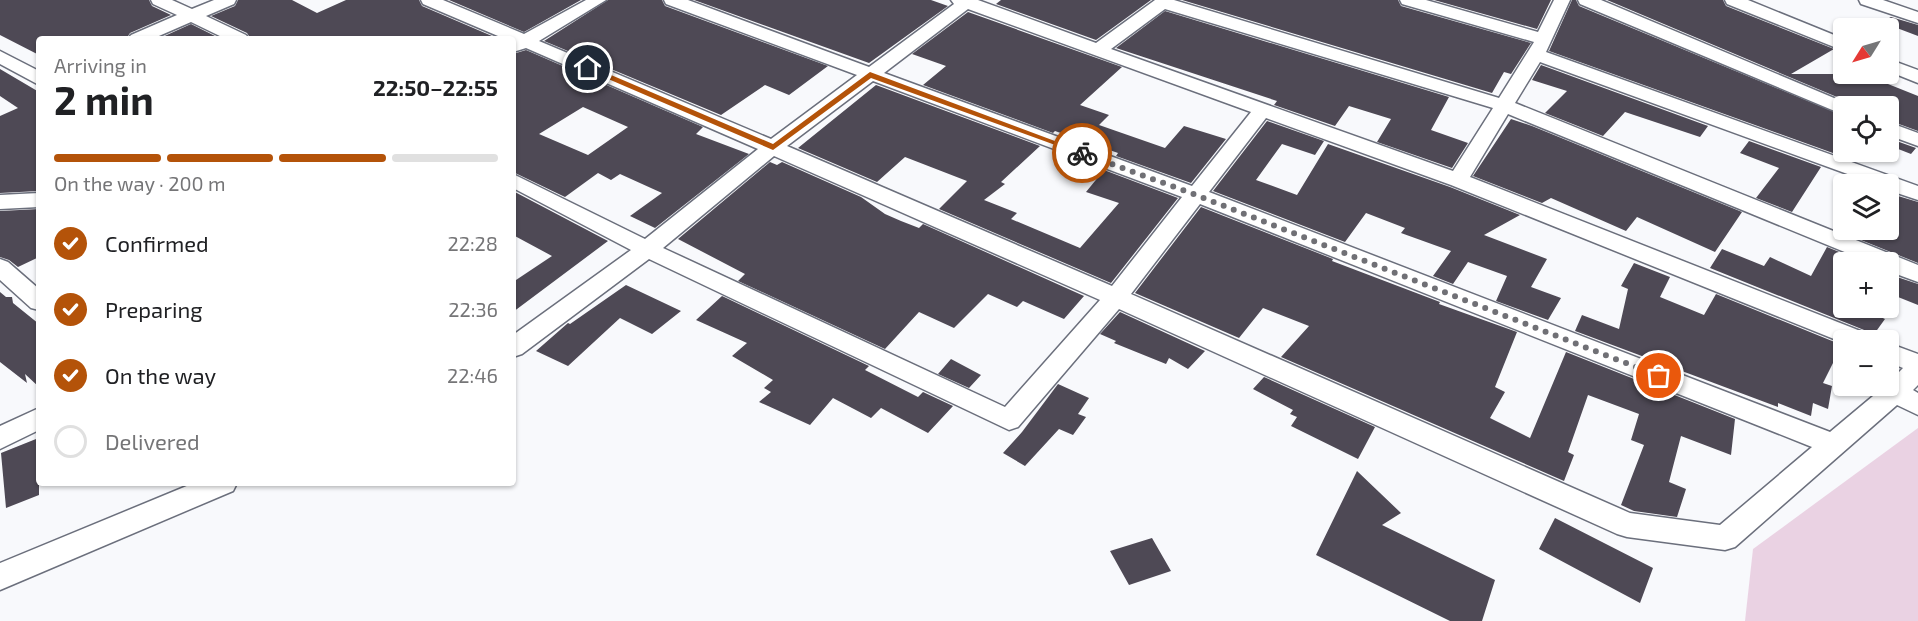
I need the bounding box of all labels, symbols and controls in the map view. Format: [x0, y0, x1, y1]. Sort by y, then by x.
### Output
north arrow [1833, 18, 1899, 84]
map controls [1833, 18, 1899, 396]
pin [562, 42, 613, 93]
icon: home [571, 51, 604, 84]
text: Arriving in [54, 53, 147, 77]
text: 22:50–22:55 [373, 74, 498, 100]
text: 2 min [54, 76, 154, 123]
button: locate [1833, 96, 1899, 162]
courier [1052, 123, 1112, 183]
icon: bike [1066, 137, 1099, 170]
text: On the way · 200 m [54, 171, 226, 195]
button: layers [1833, 174, 1899, 240]
icon: check [54, 227, 87, 260]
text: Confirmed [105, 230, 209, 256]
text: 22:28 [447, 231, 498, 255]
button: + [1833, 252, 1899, 318]
icon: check [54, 293, 87, 326]
text: Preparing [105, 296, 203, 322]
text: 22:36 [448, 297, 498, 321]
button: − [1833, 330, 1899, 396]
pin [1633, 350, 1684, 401]
icon: check [54, 359, 87, 392]
icon: bag [1642, 359, 1675, 392]
text: On the way [105, 362, 216, 388]
text: 22:46 [447, 363, 498, 387]
text: Delivered [105, 428, 200, 454]

